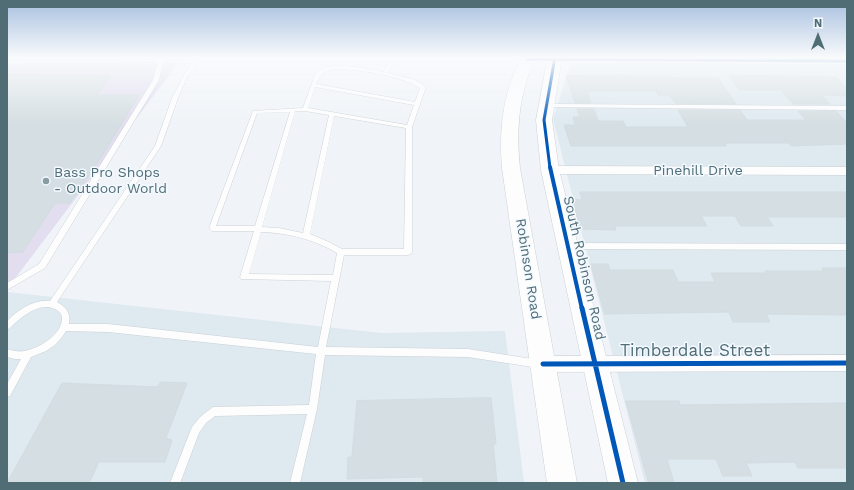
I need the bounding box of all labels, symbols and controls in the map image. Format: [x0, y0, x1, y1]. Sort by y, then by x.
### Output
north arrow [798, 16, 838, 56]
text: N [814, 17, 822, 30]
street label: Pinehill Drive [653, 163, 743, 179]
place label: Bass Pro Shops - Outdoor World [54, 165, 167, 198]
marker: Bass Pro Shops - Outdoor World [41, 176, 51, 186]
street label: South Robinson Road [559, 194, 609, 342]
street label: Robinson Road [512, 217, 544, 321]
street label: Timberdale Street [620, 341, 770, 361]

